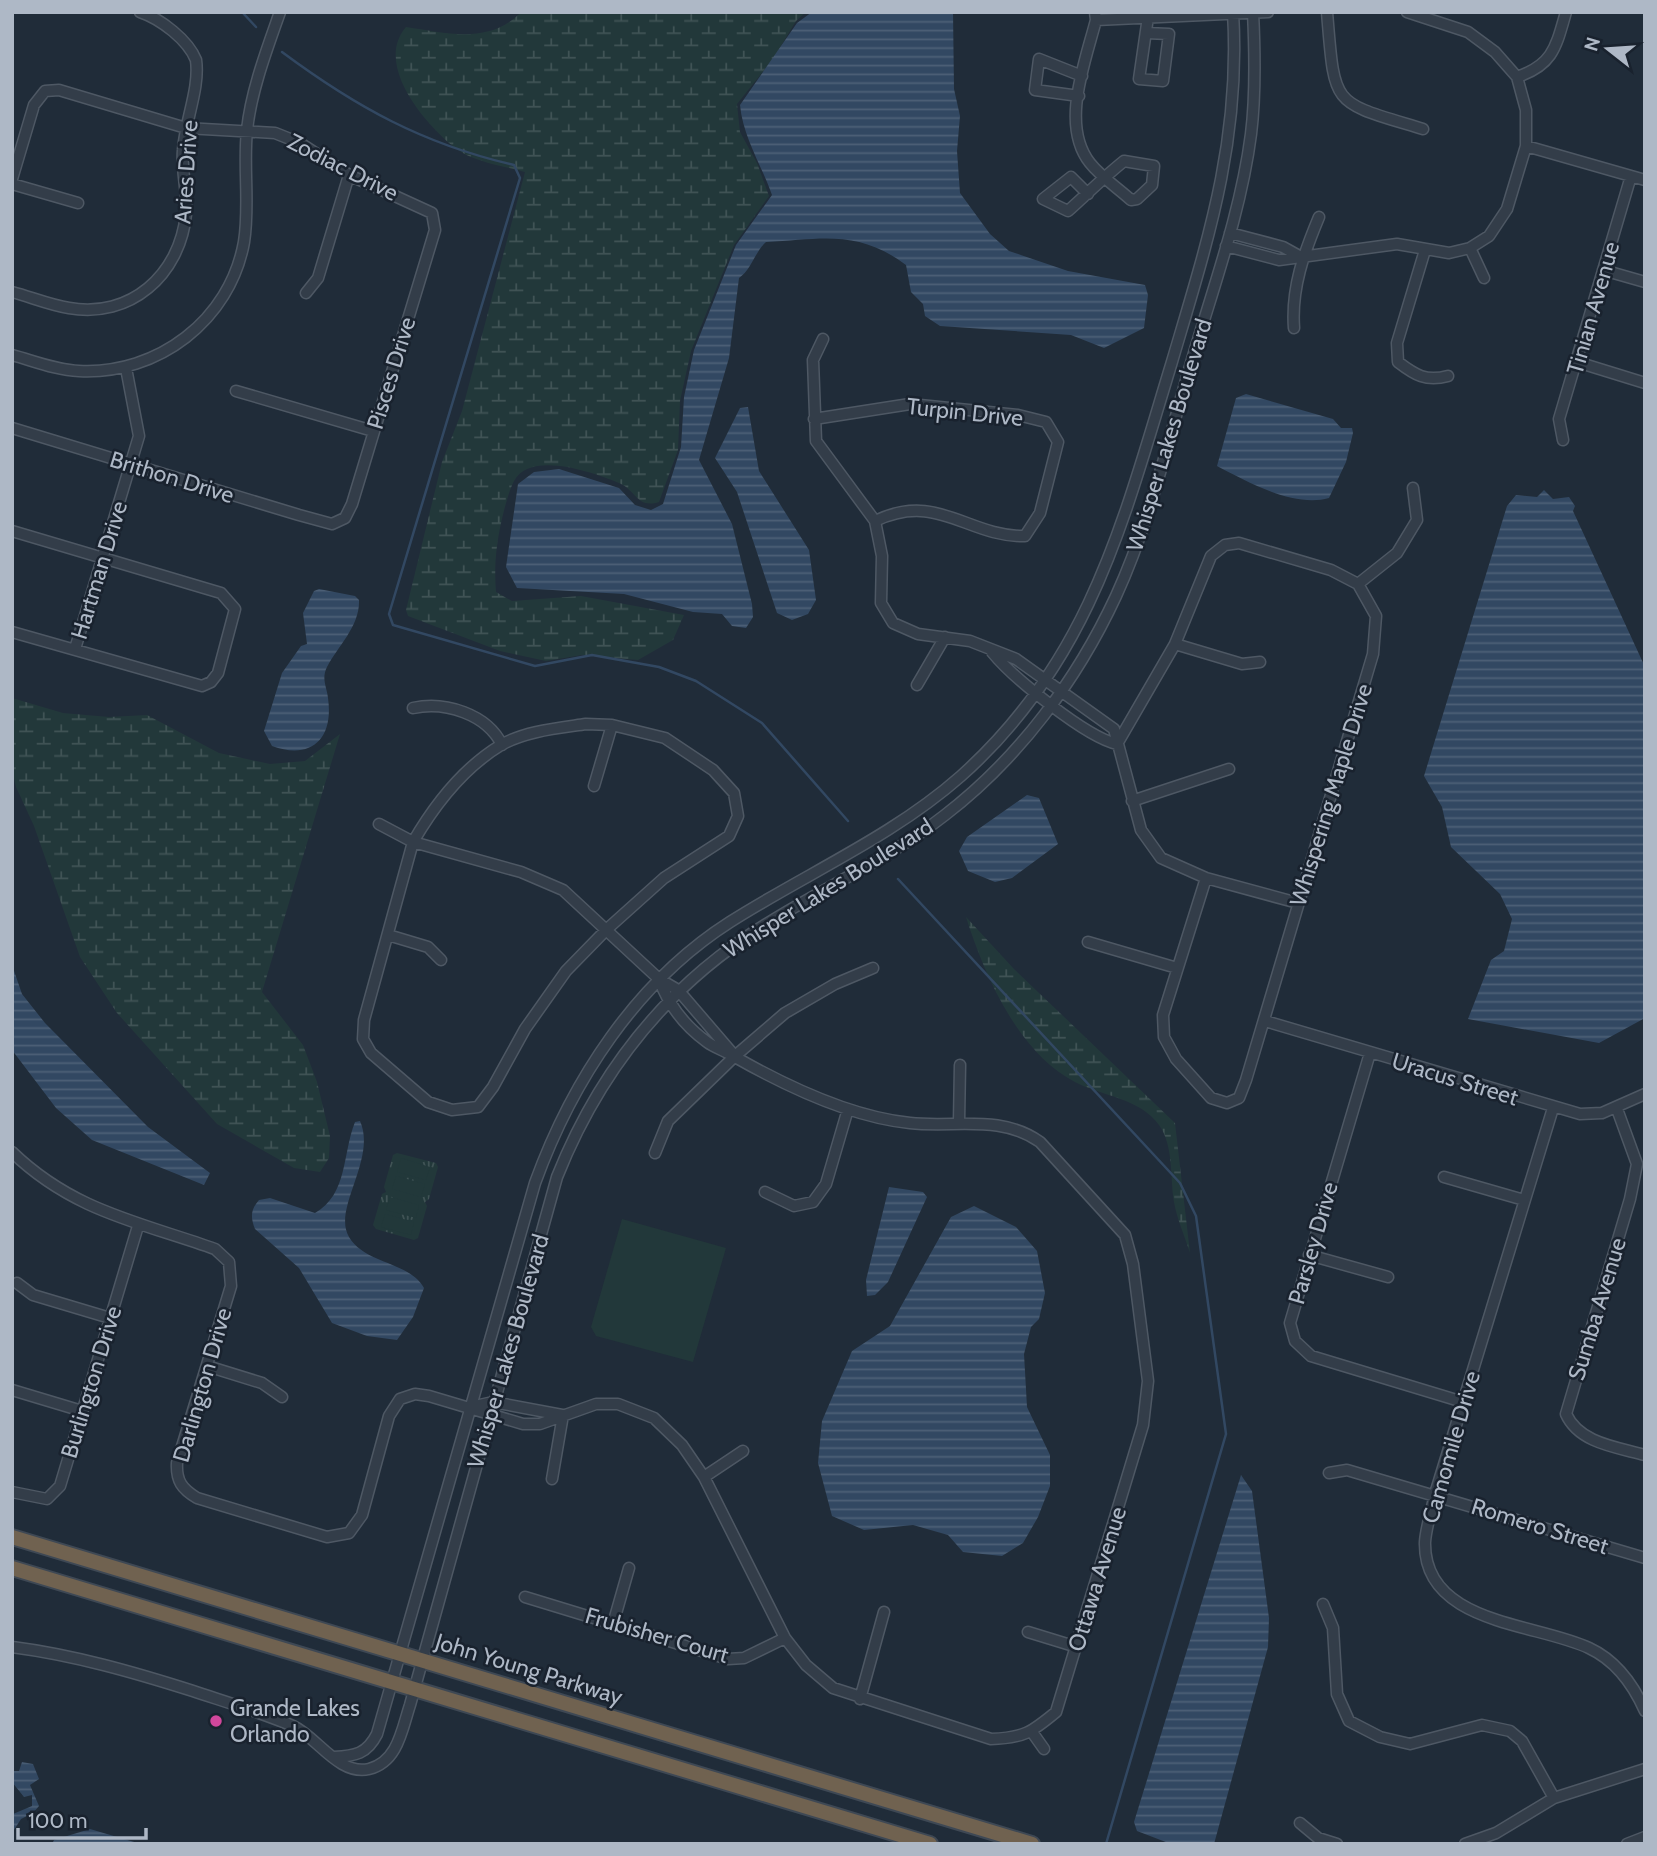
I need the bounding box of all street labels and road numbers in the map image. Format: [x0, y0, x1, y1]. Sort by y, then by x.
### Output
street label: Aries Drive [168, 119, 204, 225]
street label: Zodiac Drive [283, 127, 403, 207]
street label: Tinian Avenue [1561, 238, 1625, 378]
street label: Pisces Drive [361, 313, 421, 432]
street label: Whisper Lakes Boulevard [1120, 315, 1218, 555]
street label: Turpin Drive [905, 392, 1025, 432]
street label: Brithon Drive [107, 445, 238, 509]
street label: Hartman Drive [65, 497, 133, 642]
street label: Whispering Maple Drive [1284, 680, 1378, 910]
street label: Whisper Lakes Boulevard [718, 812, 938, 964]
street label: Uracus Street [1388, 1047, 1522, 1112]
street label: Parsley Drive [1282, 1178, 1344, 1307]
street label: Whisper Lakes Boulevard [461, 1231, 555, 1471]
street label: Sumba Avenue [1562, 1234, 1632, 1384]
street label: Burlington Drive [55, 1302, 127, 1461]
street label: Darlington Drive [167, 1304, 237, 1465]
street label: Camomile Drive [1416, 1368, 1486, 1526]
street label: Romero Street [1468, 1492, 1612, 1560]
street label: Ottawa Avenue [1062, 1503, 1132, 1655]
street label: Frubisher Court [582, 1601, 732, 1669]
street label: John Young Parkway [431, 1627, 626, 1711]

